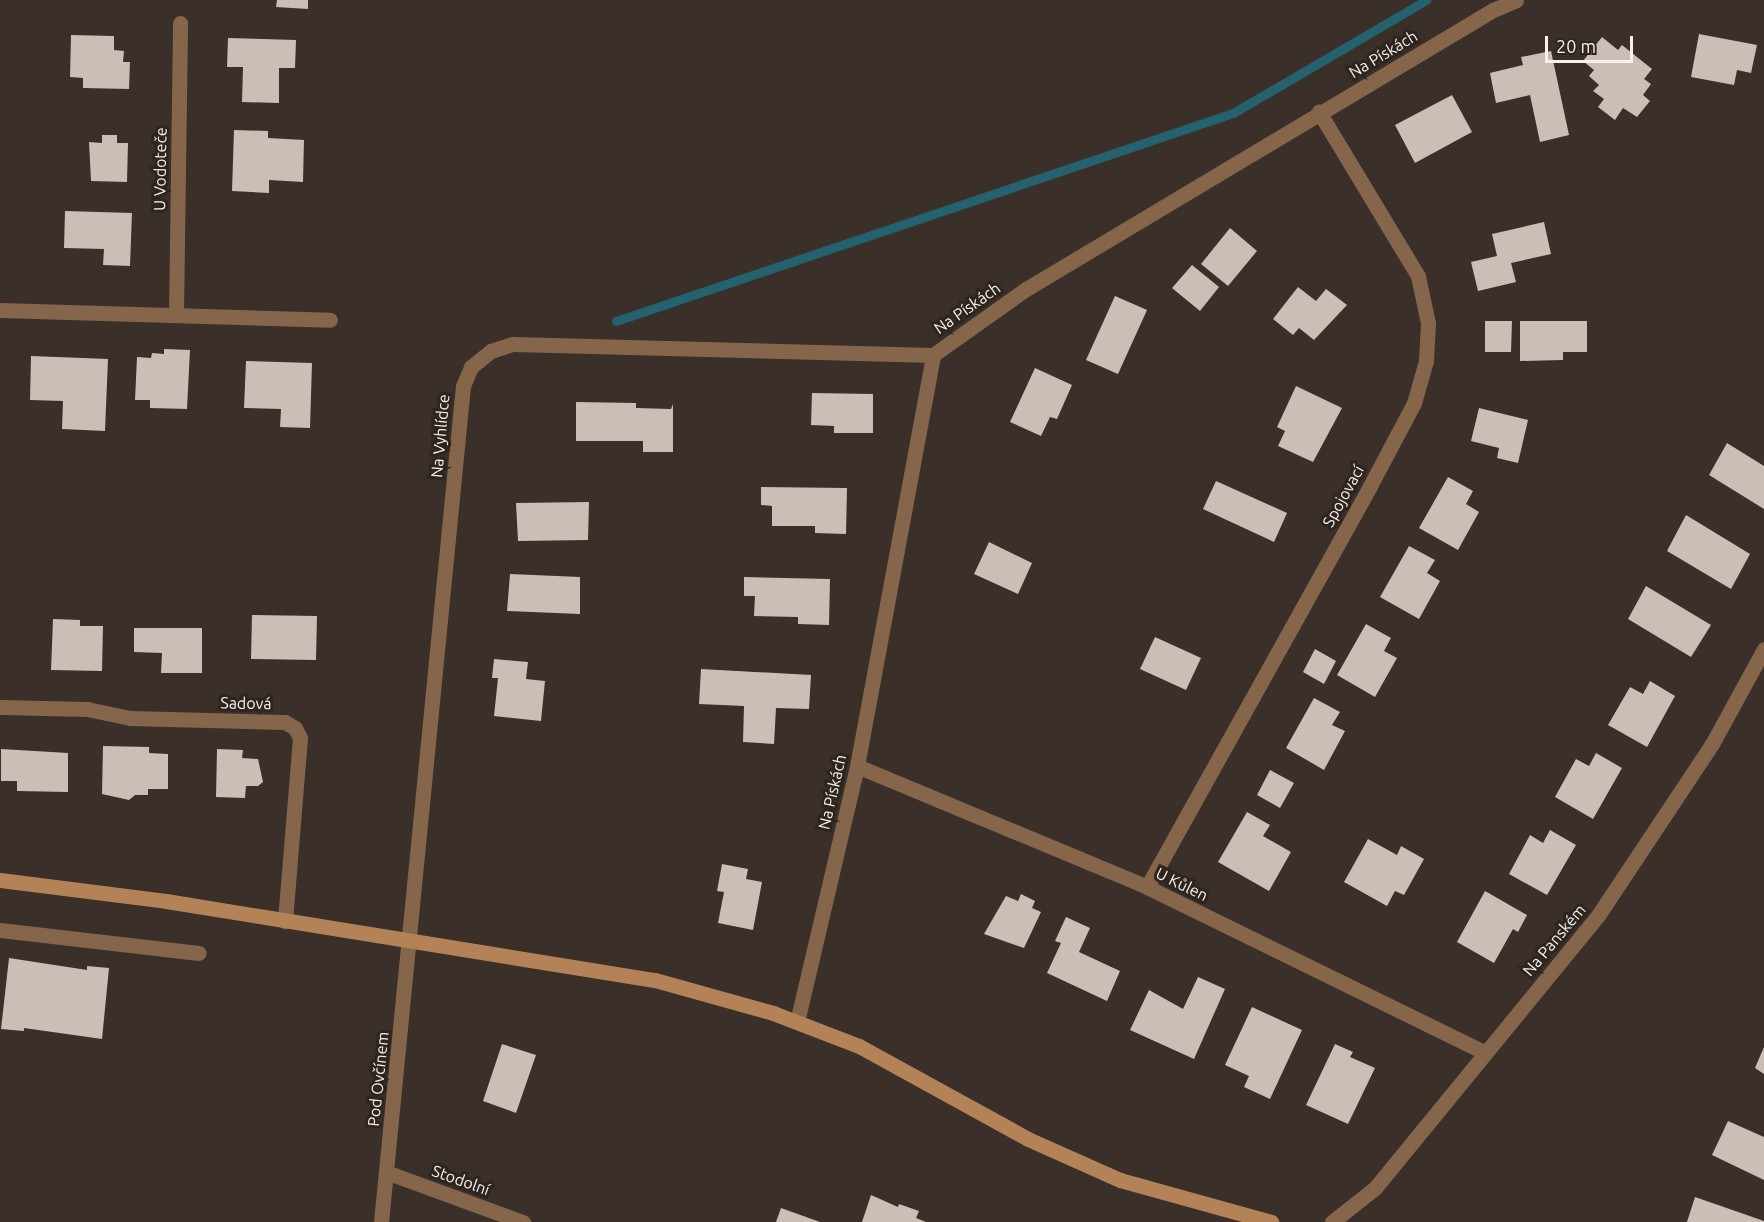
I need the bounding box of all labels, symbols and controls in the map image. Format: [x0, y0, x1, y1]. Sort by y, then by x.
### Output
scale bar [1548, 24, 1636, 62]
street label: Na Pískách [1345, 26, 1421, 82]
text: 20 m [1556, 36, 1596, 56]
street label: U Vodoteče [150, 127, 170, 211]
street label: Na Pískách [930, 278, 1004, 338]
street label: Na Vyhlídce [427, 393, 453, 479]
street label: Spojovací [1318, 462, 1368, 530]
street label: Sadová [220, 693, 272, 713]
street label: Na Pískách [814, 753, 850, 831]
street label: U Kůlen [1153, 863, 1211, 905]
street label: Na Panském [1519, 900, 1589, 980]
street label: Pod Ovčínem [363, 1031, 393, 1127]
street label: Stodolní [430, 1161, 492, 1199]

